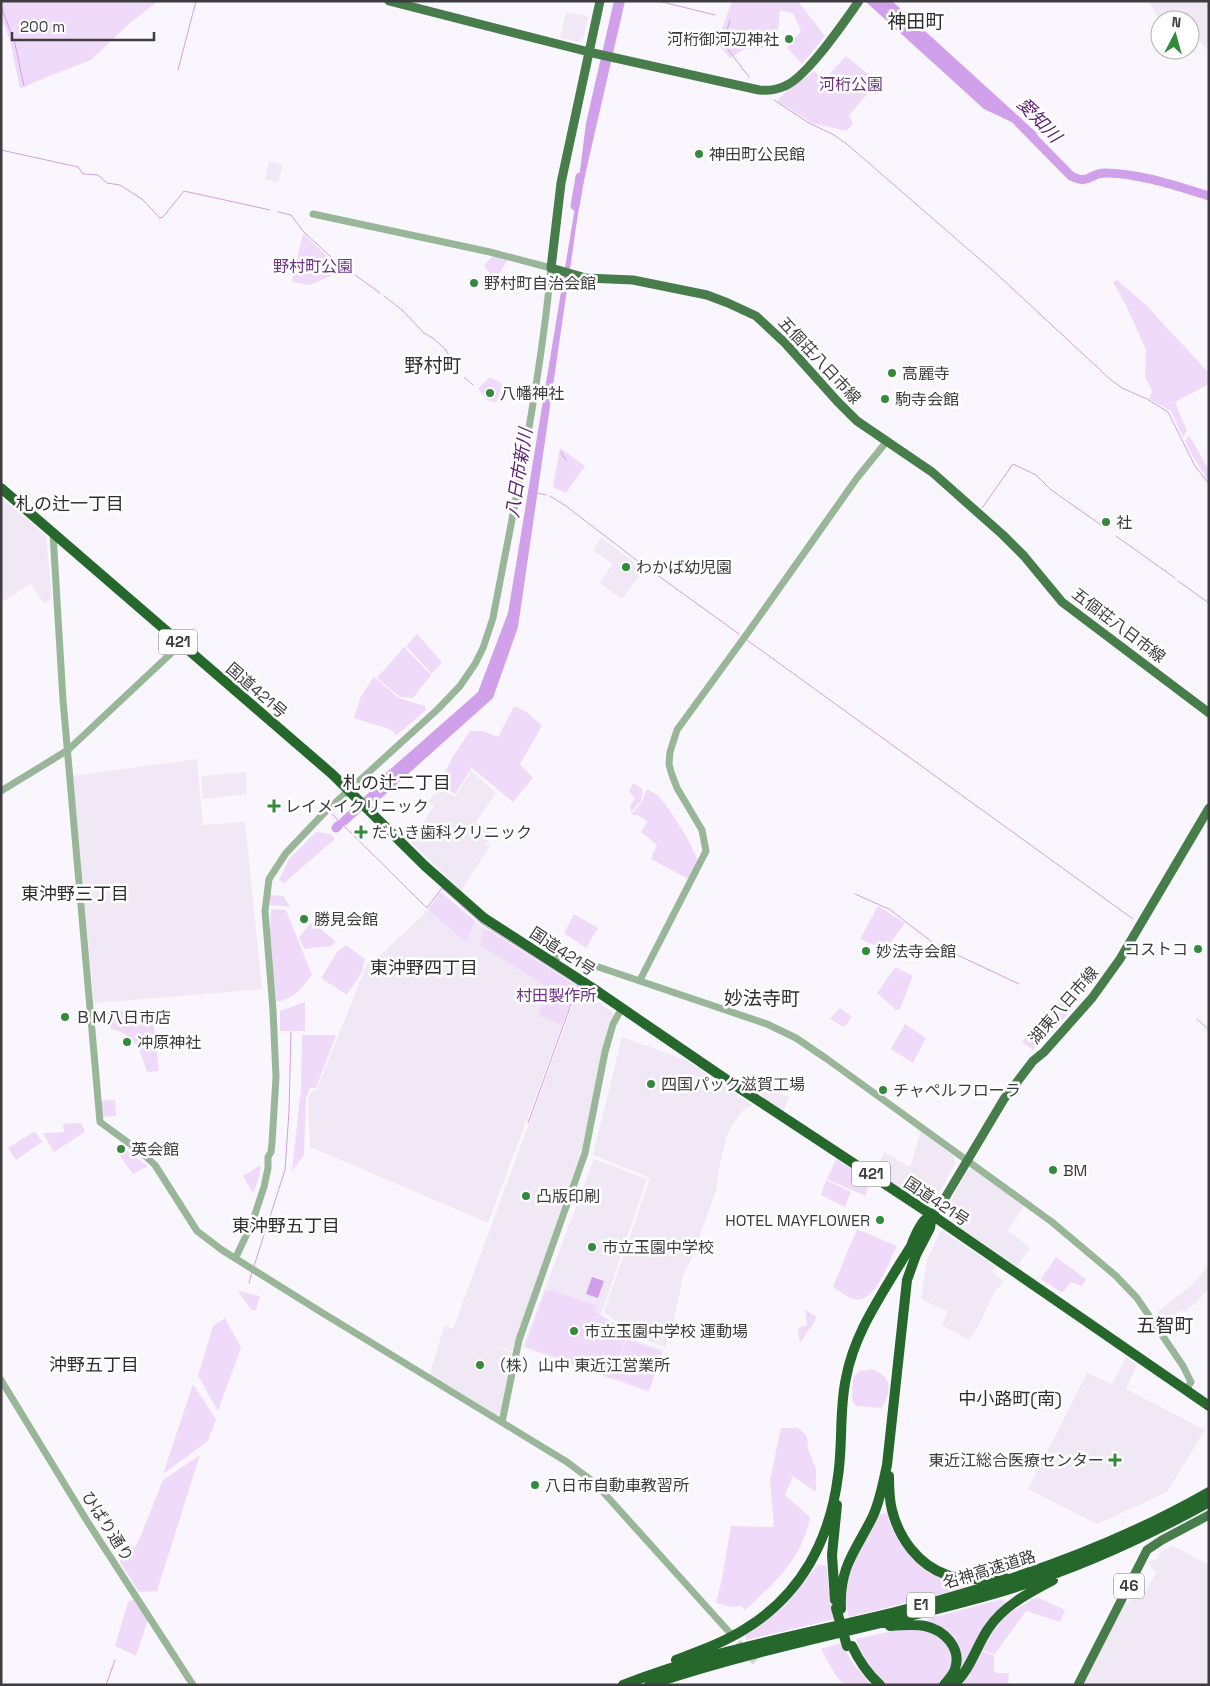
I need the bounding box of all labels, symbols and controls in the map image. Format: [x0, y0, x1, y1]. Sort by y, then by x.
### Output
district label: 神田町 [887, 9, 945, 34]
scale bar [12, 10, 155, 42]
north arrow [1150, 10, 1200, 60]
text: N [1171, 13, 1182, 32]
text: 200 m [20, 17, 65, 36]
place label: 河桁御河辺神社 [667, 29, 779, 50]
marker: 河桁御河辺神社 [783, 33, 795, 45]
park label: 河桁公園 [819, 74, 883, 95]
water label: 愛知川 [1012, 92, 1068, 149]
place label: 神田町公民館 [709, 144, 805, 165]
marker: 神田町公民館 [693, 148, 705, 160]
park label: 野村町公園 [273, 256, 353, 277]
place label: 野村町自治会館 [484, 273, 596, 294]
marker: 野村町自治会館 [468, 277, 480, 289]
street label: 五個荘八日市線 [774, 312, 866, 408]
district label: 野村町 [404, 353, 462, 378]
place label: 高麗寺 [902, 363, 950, 384]
marker: 高麗寺 [886, 367, 898, 379]
place label: 八幡神社 [500, 383, 564, 404]
marker: 八幡神社 [484, 387, 496, 399]
place label: 駒寺会館 [895, 389, 959, 410]
marker: 駒寺会館 [879, 393, 891, 405]
water label: 八日市新川 [500, 425, 537, 519]
district label: 札の辻一丁目 [16, 492, 124, 515]
place label: 社 [1116, 512, 1132, 533]
marker: 社 [1100, 516, 1112, 528]
place label: わかば幼児園 [636, 557, 732, 578]
marker: わかば幼児園 [620, 561, 632, 573]
street label: 五個荘八日市線 [1068, 583, 1170, 667]
road number: 421 [159, 630, 197, 654]
street label: 国道421号 [222, 658, 292, 723]
district label: 札の辻二丁目 [343, 771, 451, 794]
place label: レイメイクリニック [285, 796, 429, 817]
marker: レイメイクリニック [267, 799, 281, 813]
place label: だいき歯科クリニック [372, 822, 532, 843]
marker: だいき歯科クリニック [354, 825, 368, 839]
district label: 東沖野三丁目 [21, 882, 129, 905]
place label: 勝見会館 [314, 909, 378, 930]
marker: 勝見会館 [298, 913, 310, 925]
street label: 国道421号 [526, 922, 600, 980]
place label: コストコ [1124, 939, 1188, 960]
place label: 妙法寺会館 [876, 941, 956, 962]
marker: コストコ [1192, 943, 1204, 955]
marker: 妙法寺会館 [860, 945, 872, 957]
district label: 東沖野四丁目 [370, 956, 478, 979]
street label: 湖東八日市線 [1024, 962, 1103, 1048]
park label: 村田製作所 [516, 985, 596, 1006]
district label: 妙法寺町 [724, 986, 800, 1011]
place label: ＢＭ八日市店 [75, 1007, 171, 1028]
marker: ＢＭ八日市店 [59, 1011, 71, 1023]
place label: 冲原神社 [137, 1032, 201, 1053]
marker: 冲原神社 [121, 1036, 133, 1048]
place label: 四国パック滋賀工場 [661, 1074, 805, 1095]
marker: 四国パック滋賀工場 [645, 1078, 657, 1090]
place label: チャペルフローラ [893, 1080, 1021, 1101]
marker: チャペルフローラ [877, 1084, 889, 1096]
place label: 英会館 [131, 1139, 179, 1160]
marker: 英会館 [115, 1143, 127, 1155]
place label: BM [1063, 1160, 1087, 1181]
road number: 421 [852, 1162, 890, 1186]
marker: BM [1047, 1164, 1059, 1176]
street label: 国道421号 [900, 1172, 973, 1231]
place label: 凸版印刷 [536, 1186, 600, 1207]
marker: 凸版印刷 [520, 1190, 532, 1202]
place label: HOTEL MAYFLOWER [725, 1210, 870, 1231]
district label: 東沖野五丁目 [232, 1214, 340, 1237]
marker: HOTEL MAYFLOWER [874, 1214, 886, 1226]
place label: 市立玉園中学校 [602, 1237, 714, 1258]
marker: 市立玉園中学校 [586, 1241, 598, 1253]
district label: 五智町 [1136, 1313, 1194, 1338]
place label: 市立玉園中学校 運動場 [584, 1321, 748, 1342]
marker: 市立玉園中学校 運動場 [568, 1325, 580, 1337]
district label: 沖野五丁目 [49, 1353, 139, 1376]
place label: （株）山中 東近江営業所 [490, 1355, 670, 1376]
marker: （株）山中 東近江営業所 [474, 1359, 486, 1371]
district label: 中小路町(南) [958, 1387, 1062, 1410]
place label: 東近江総合医療センター [928, 1450, 1104, 1471]
marker: 東近江総合医療センター [1108, 1453, 1122, 1467]
place label: 八日市自動車教習所 [545, 1475, 689, 1496]
marker: 八日市自動車教習所 [529, 1479, 541, 1491]
street label: ひばり通り [77, 1487, 138, 1566]
street label: 名神高速道路 [940, 1545, 1038, 1594]
road number: 46 [1114, 1574, 1144, 1598]
road number: E1 [907, 1592, 935, 1618]

